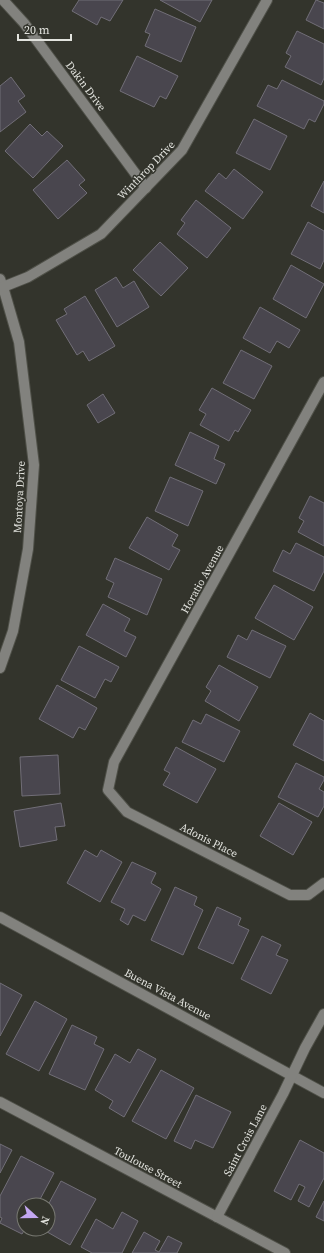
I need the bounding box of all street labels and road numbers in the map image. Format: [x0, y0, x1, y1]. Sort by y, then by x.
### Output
street label: Dakin Drive [62, 58, 109, 114]
street label: Winthrop Drive [114, 137, 179, 203]
street label: Montoya Drive [10, 460, 29, 533]
street label: Horatio Avenue [177, 542, 228, 616]
street label: Adonis Place [177, 819, 241, 862]
street label: Buena Vista Avenue [122, 965, 214, 1024]
street label: Saint Crois Lane [220, 1101, 271, 1179]
street label: Toulouse Street [111, 1143, 185, 1192]

